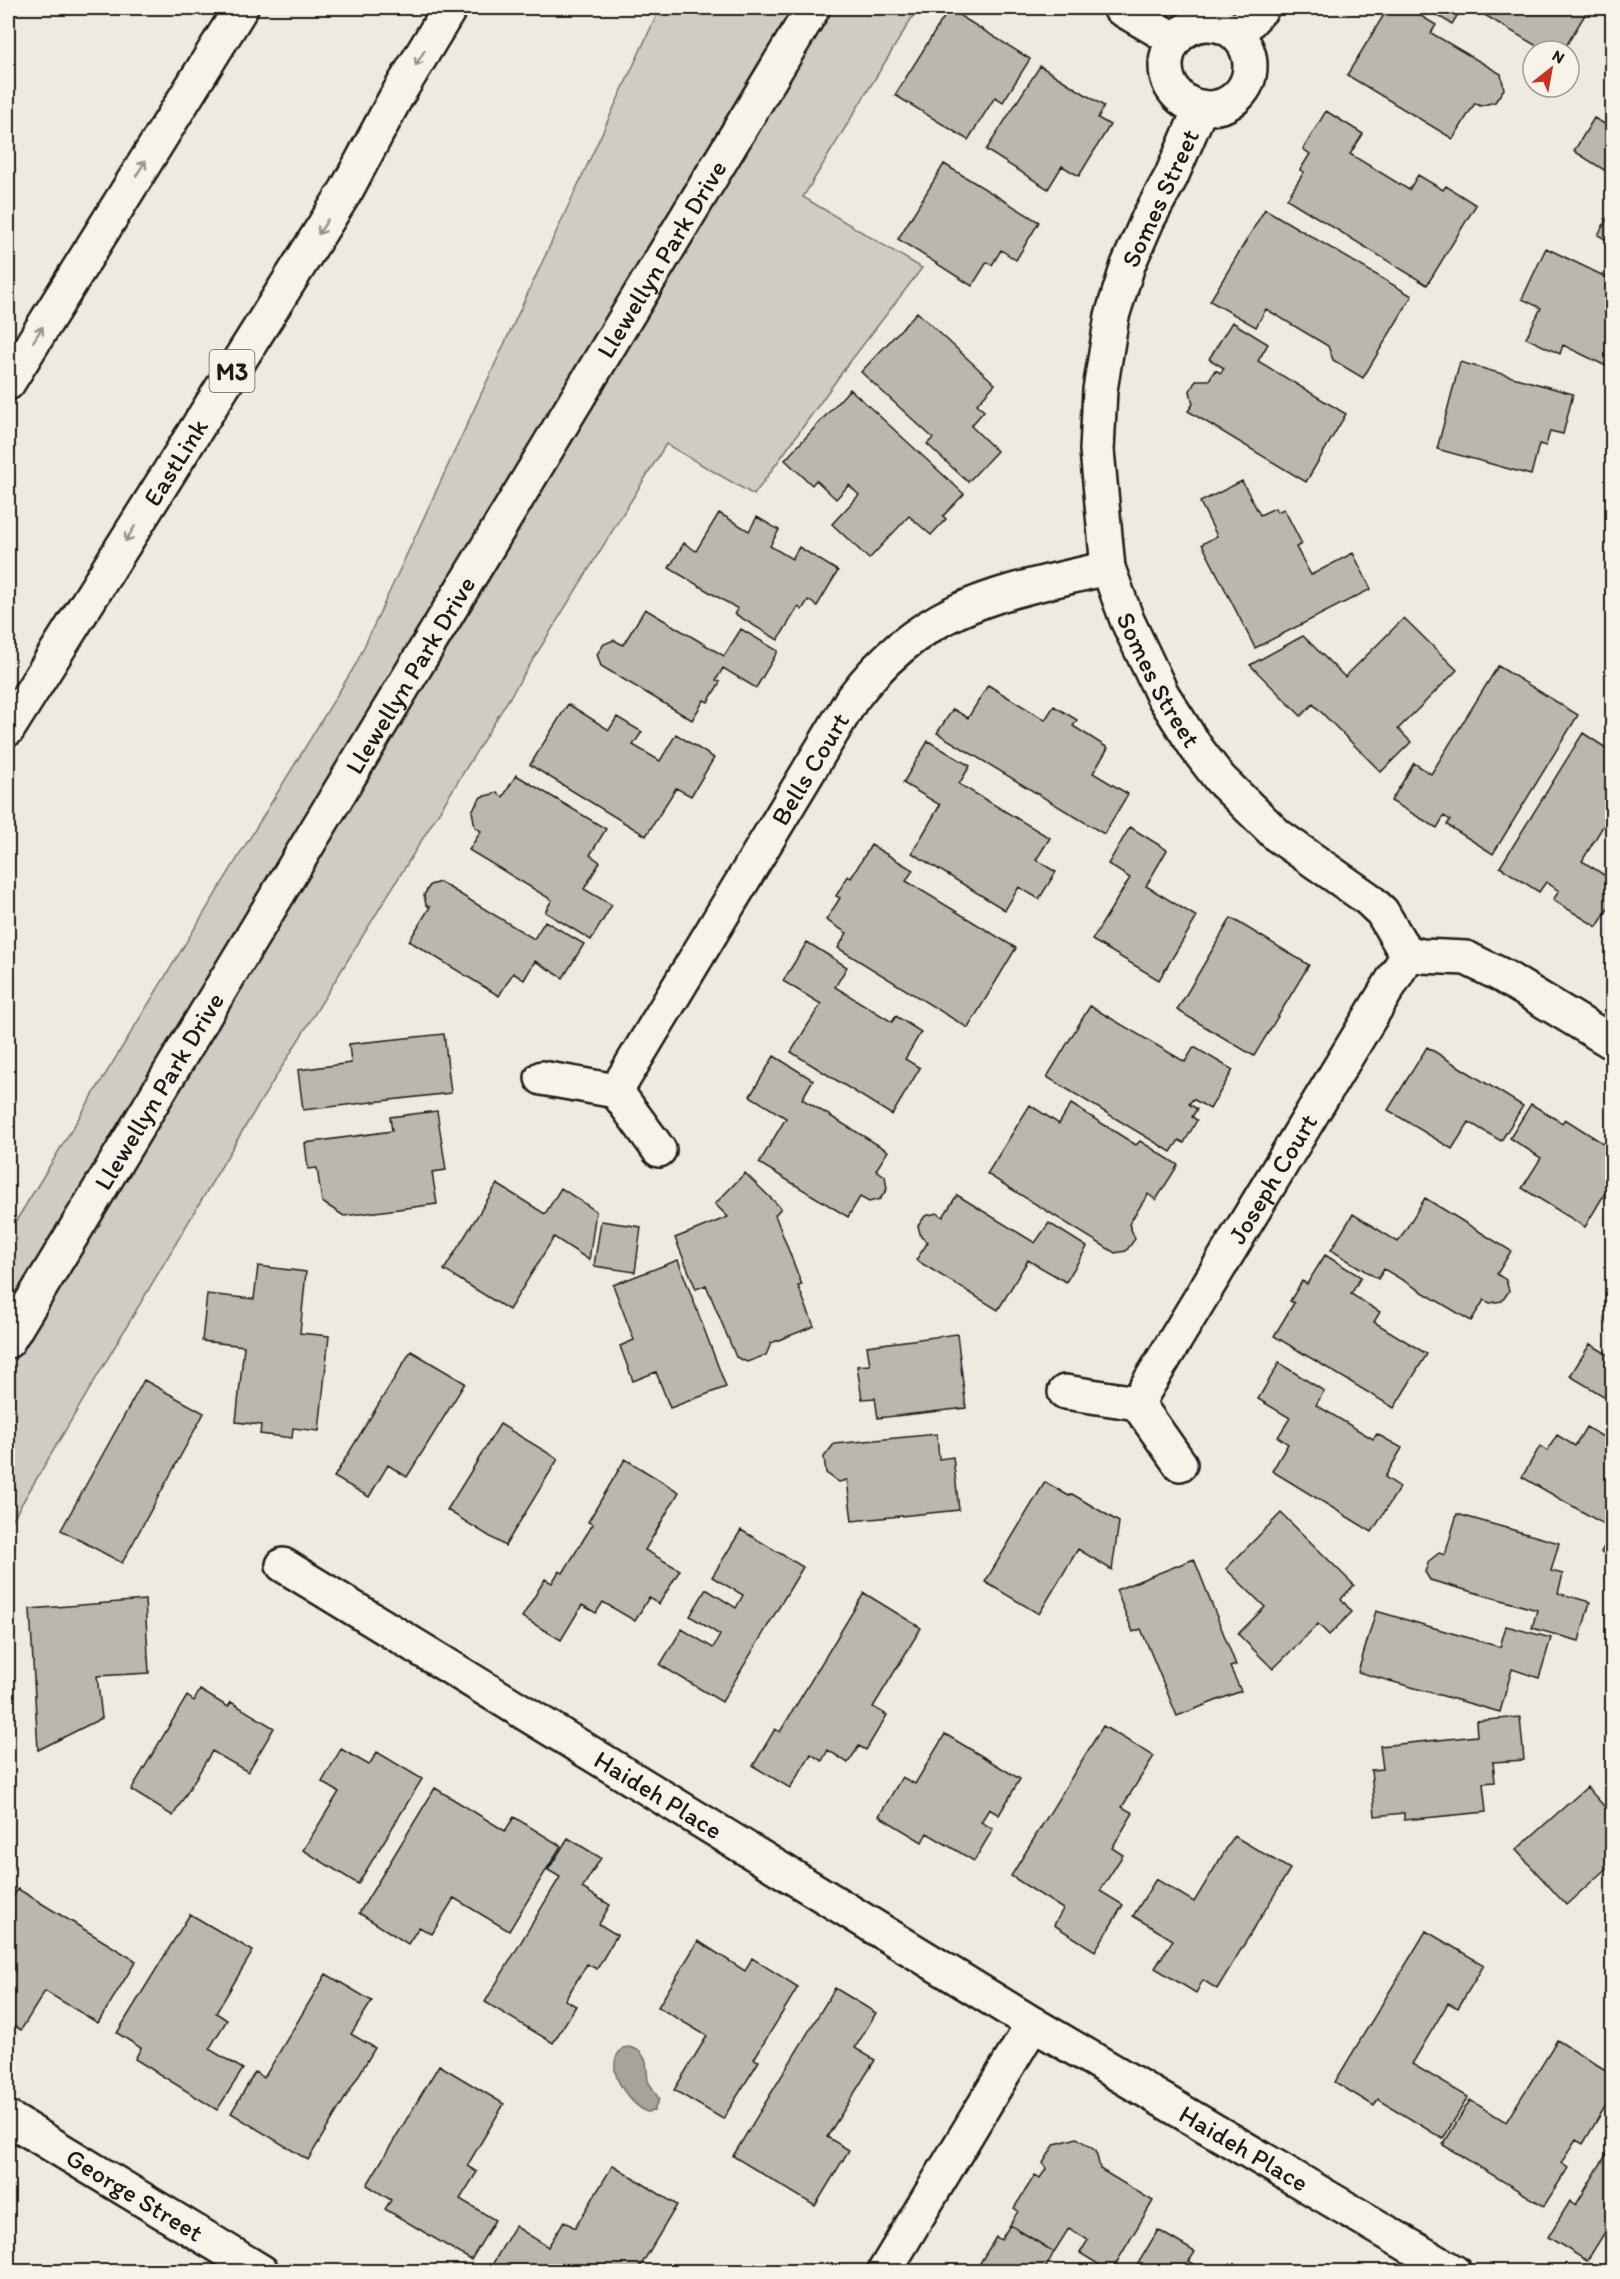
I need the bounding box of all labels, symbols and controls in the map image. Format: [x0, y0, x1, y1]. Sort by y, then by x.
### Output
north arrow [1521, 39, 1581, 99]
text: N [1549, 46, 1568, 67]
one-way arrow [413, 49, 425, 66]
street label: Somes Street [1114, 124, 1206, 272]
street label: Llewellyn Park Drive [589, 154, 733, 364]
one-way arrow [136, 160, 148, 177]
one-way arrow [316, 218, 328, 235]
one-way arrow [33, 326, 45, 343]
road number: M3 [210, 350, 254, 392]
street label: EastLink [136, 412, 215, 512]
one-way arrow [123, 525, 135, 542]
street label: Llewellyn Park Drive [338, 570, 482, 780]
street label: Somes Street [1110, 607, 1208, 754]
street label: Bells Court [764, 706, 856, 831]
street label: Llewellyn Park Drive [87, 986, 231, 1196]
street label: Joseph Court [1221, 1108, 1324, 1250]
street label: Haideh Place [588, 1743, 728, 1846]
street label: Haideh Place [1173, 2098, 1314, 2199]
street label: George Street [60, 2141, 209, 2249]

